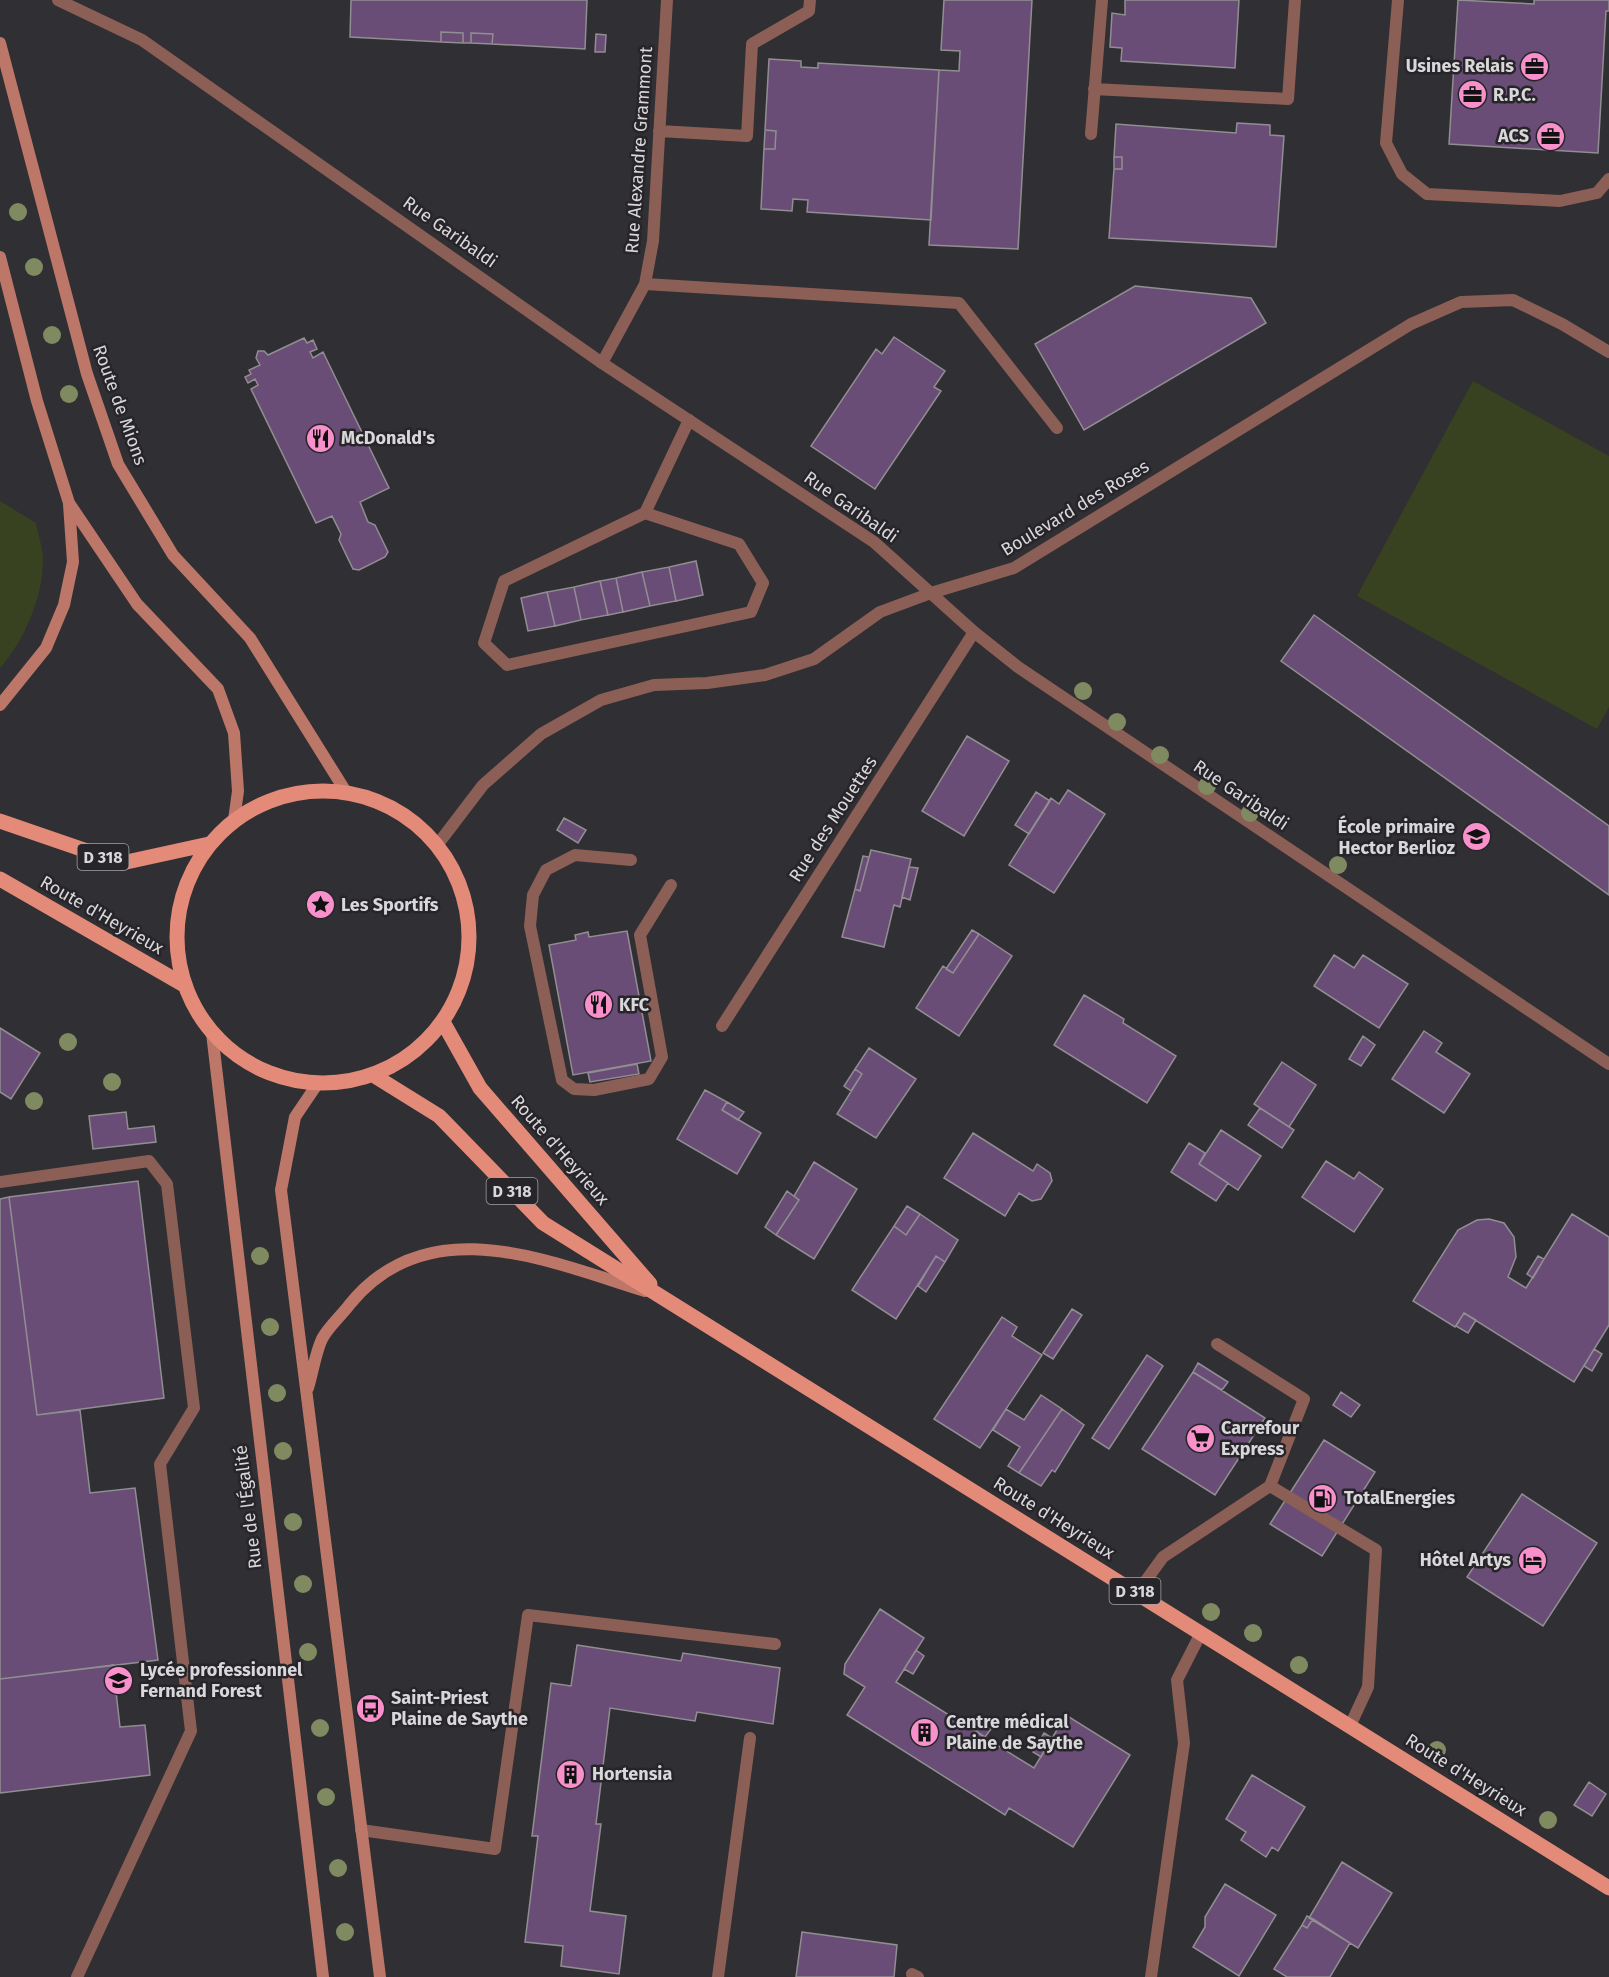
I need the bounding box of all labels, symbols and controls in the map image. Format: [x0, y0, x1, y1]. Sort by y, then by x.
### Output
street label: Rue Alexandre Grammont [621, 45, 657, 254]
office icon: Usines Relais [1519, 50, 1551, 82]
place label: Usines Relais [1406, 55, 1514, 77]
office icon: R.P.C. [1456, 79, 1488, 111]
place label: R.P.C. [1493, 84, 1536, 106]
office icon: ACS [1534, 120, 1566, 152]
place label: ACS [1497, 125, 1529, 147]
street label: Rue Garibaldi [399, 191, 501, 273]
street label: Route de Mions [88, 342, 152, 468]
restaurant icon: McDonald's [304, 422, 336, 454]
place label: McDonald's [341, 427, 435, 449]
street label: Boulevard des Roses [997, 455, 1153, 561]
street label: Rue Garibaldi [800, 466, 902, 548]
street label: Rue des Mouettes [784, 752, 882, 886]
street label: Rue Garibaldi [1189, 755, 1293, 835]
place label: École primaire Hector Berlioz [1338, 815, 1455, 859]
school or university icon: École primaire Hector Berlioz [1460, 821, 1492, 853]
road number: D 318 [78, 844, 128, 870]
street label: Route d'Heyrieux [36, 871, 168, 959]
place icon: Les Sportifs [304, 889, 336, 921]
place label: Les Sportifs [341, 894, 439, 916]
restaurant icon: KFC [582, 989, 614, 1021]
place label: KFC [619, 994, 650, 1016]
street label: Route d'Heyrieux [506, 1090, 614, 1210]
road number: D 318 [486, 1178, 538, 1204]
place label: Carrefour Express [1221, 1417, 1300, 1460]
supermarket icon: Carrefour Express [1184, 1422, 1216, 1454]
street label: Rue de l'Égalité [229, 1444, 267, 1570]
street label: Route d'Heyrieux [989, 1472, 1119, 1564]
fuel station icon: TotalEnergies [1307, 1482, 1339, 1514]
place label: TotalEnergies [1344, 1487, 1456, 1509]
hotel icon: Hôtel Artys [1516, 1544, 1548, 1576]
place label: Hôtel Artys [1420, 1549, 1511, 1571]
road number: D 318 [1110, 1578, 1160, 1604]
place label: Lycée professionnel Fernand Forest [140, 1659, 303, 1702]
school or university icon: Lycée professionnel Fernand Forest [103, 1664, 135, 1696]
place label: Saint-Priest Plaine de Saythe [391, 1687, 528, 1730]
bus stop icon: Saint-Priest Plaine de Saythe [354, 1692, 386, 1724]
place label: Centre médical Plaine de Saythe [946, 1711, 1083, 1754]
building icon: Centre médical Plaine de Saythe [909, 1716, 941, 1748]
street label: Route d'Heyrieux [1401, 1729, 1531, 1821]
building icon: Hortensia [555, 1758, 587, 1790]
place label: Hortensia [592, 1763, 672, 1785]

